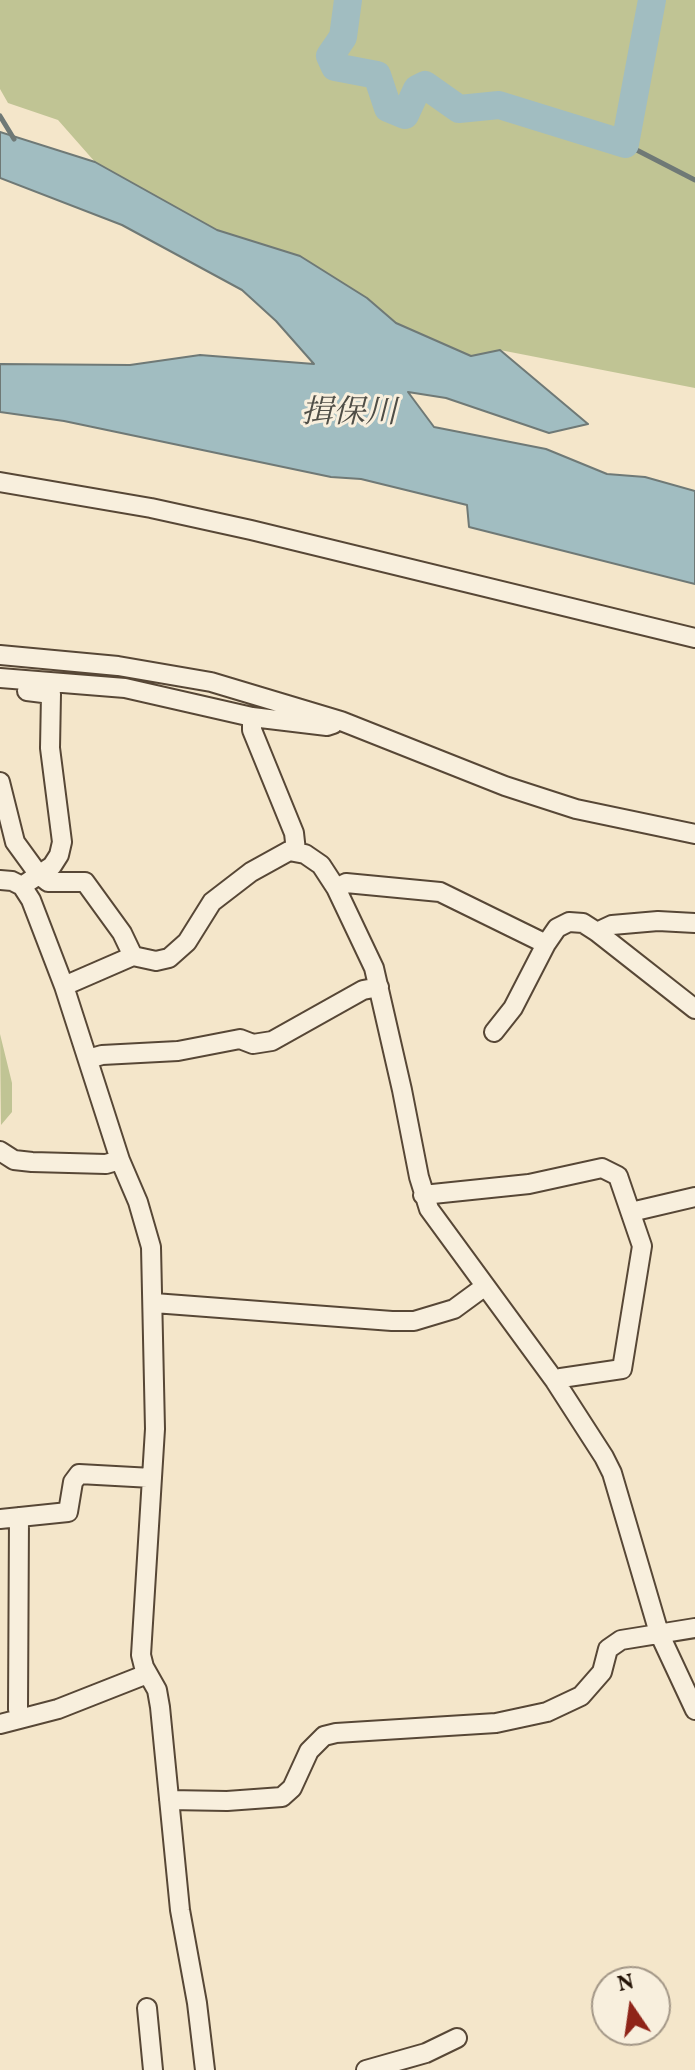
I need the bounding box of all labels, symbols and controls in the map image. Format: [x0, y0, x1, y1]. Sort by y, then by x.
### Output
water label: 揖保川 [301, 397, 397, 435]
north arrow [591, 1966, 671, 2046]
text: N [615, 1967, 637, 2001]

